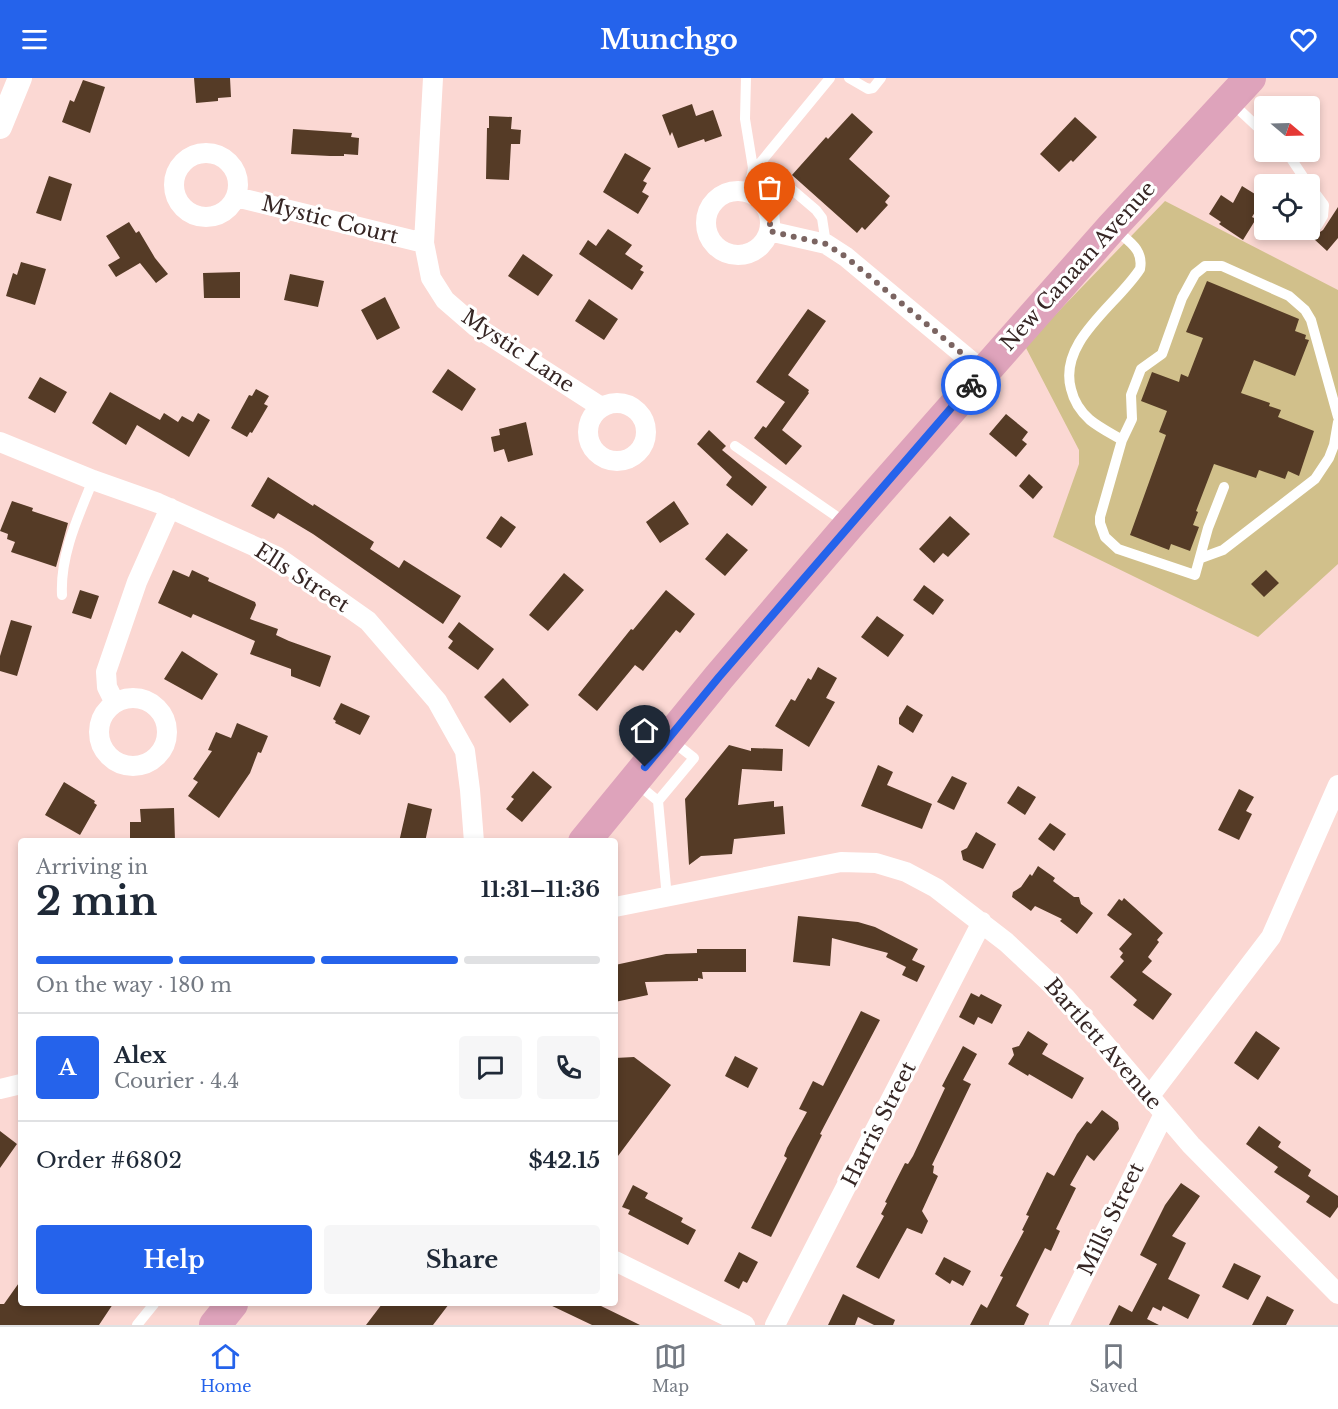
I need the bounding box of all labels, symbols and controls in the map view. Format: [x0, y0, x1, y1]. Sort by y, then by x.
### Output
icon: menu [18, 23, 51, 56]
text: Munchgo [600, 23, 738, 56]
icon: heart [1287, 23, 1320, 56]
north arrow [1254, 96, 1320, 162]
map controls [1254, 96, 1320, 240]
pin [744, 162, 795, 224]
icon: bag [753, 171, 786, 204]
button: locate [1254, 174, 1320, 240]
street label: New Canaan Avenue [995, 176, 1161, 356]
street label: Mystic Court [259, 190, 401, 250]
street label: Mystic Lane [457, 304, 579, 398]
courier [941, 355, 1001, 415]
icon: bike [955, 369, 988, 402]
street label: Ells Street [250, 538, 354, 618]
pin [619, 705, 670, 767]
icon: home [628, 714, 661, 747]
text: Arriving in [36, 855, 148, 879]
text: 11:31–11:36 [481, 876, 600, 903]
text: 2 min [36, 877, 157, 926]
text: On the way · 180 m [36, 973, 232, 997]
street label: Bartlett Avenue [1039, 973, 1167, 1115]
button: chat [459, 1036, 522, 1099]
button: phone [537, 1036, 600, 1099]
text: Alex [114, 1042, 167, 1069]
text: A [59, 1054, 76, 1081]
street label: Harris Street [836, 1057, 922, 1191]
text: Courier · 4.4 [114, 1069, 239, 1093]
text: Order #6802 [36, 1147, 182, 1174]
text: $42.15 [528, 1147, 600, 1174]
street label: Mills Street [1072, 1158, 1150, 1280]
button: Help [36, 1225, 312, 1294]
button: Share [324, 1225, 600, 1294]
tab: Home [200, 1340, 251, 1396]
tab: Map [652, 1340, 689, 1396]
tab: Saved [1090, 1340, 1138, 1396]

